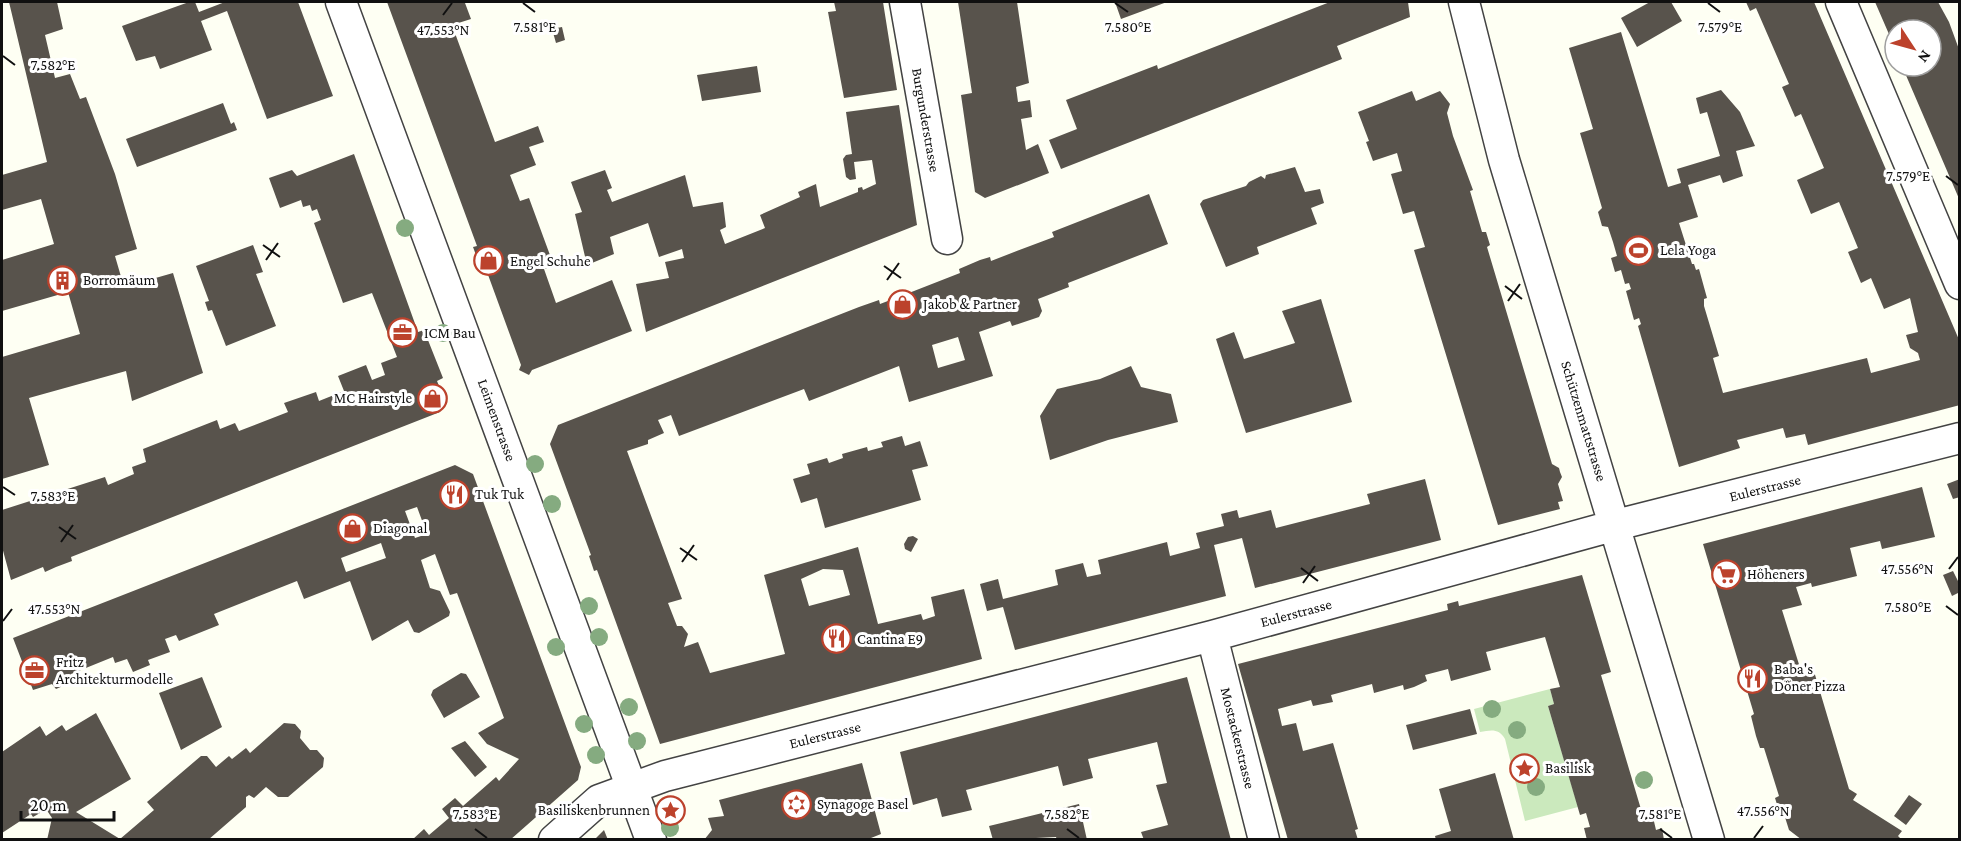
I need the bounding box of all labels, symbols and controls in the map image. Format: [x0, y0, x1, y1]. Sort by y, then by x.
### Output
north arrow [1883, 18, 1943, 78]
text: 7.581°E [514, 19, 556, 35]
text: 7.580°E [1105, 19, 1151, 35]
text: 7.579°E [1698, 19, 1742, 35]
text: 47.553°N [417, 22, 470, 38]
text: N [1915, 47, 1935, 66]
text: 7.582°E [30, 57, 76, 73]
street label: Burgunderstrasse [908, 67, 943, 174]
text: 7.579°E [1886, 168, 1930, 184]
sports icon: Lela Yoga [1623, 234, 1655, 266]
place label: Lela Yoga [1660, 242, 1716, 259]
shop icon: Engel Schuhe [473, 245, 505, 277]
place label: Engel Schuhe [510, 253, 591, 270]
building icon: Borromäum [46, 264, 78, 296]
place label: Borromäum [83, 272, 155, 288]
shop icon: Jakob & Partner [886, 288, 918, 320]
place label: Jakob & Partner [921, 296, 1018, 313]
office icon: ICM Bau [387, 317, 419, 349]
place label: ICM Bau [424, 325, 476, 341]
street label: Schützenmattstrasse [1558, 359, 1610, 484]
street label: Leimenstrasse [475, 377, 519, 463]
shop icon: MC Hairstyle [417, 382, 449, 414]
place label: MC Hairstyle [334, 390, 412, 407]
street label: Eulerstrasse [1728, 471, 1803, 505]
restaurant icon: Tuk Tuk [438, 478, 470, 510]
place label: Tuk Tuk [475, 486, 525, 502]
text: 7.583°E [31, 488, 75, 504]
shop icon: Diagonal [336, 512, 368, 544]
place label: Diagonal [373, 520, 427, 537]
supermarket icon: Höheners [1710, 558, 1742, 590]
text: 47.556°N [1880, 561, 1934, 577]
place label: Höheners [1747, 566, 1805, 582]
street label: Eulerstrasse [1259, 596, 1334, 630]
text: 7.580°E [1885, 599, 1931, 615]
text: 47.553°N [28, 601, 81, 617]
restaurant icon: Cantina E9 [820, 623, 852, 655]
place label: Cantina E9 [857, 631, 923, 647]
place label: Fritz Architekturmodelle [56, 654, 173, 687]
office icon: Fritz Architekturmodelle [19, 655, 51, 687]
place label: Baba's Döner Pizza [1774, 661, 1845, 694]
restaurant icon: Baba's Döner Pizza [1737, 662, 1769, 694]
street label: Mostackerstrasse [1218, 686, 1258, 791]
street label: Eulerstrasse [788, 718, 863, 752]
place icon: Basilisk [1508, 752, 1540, 784]
place label: Basilisk [1545, 760, 1592, 776]
scale bar [21, 784, 114, 822]
synagogue icon: Synagoge Basel [780, 788, 812, 820]
place icon: Basiliskenbrunnen [655, 794, 687, 826]
text: 20 m [30, 795, 67, 815]
place label: Synagoge Basel [817, 796, 909, 813]
place label: Basiliskenbrunnen [538, 802, 650, 818]
text: 47.556°N [1736, 803, 1790, 819]
text: 7.583°E [453, 806, 497, 822]
text: 7.582°E [1044, 806, 1090, 822]
text: 7.581°E [1639, 806, 1681, 822]

